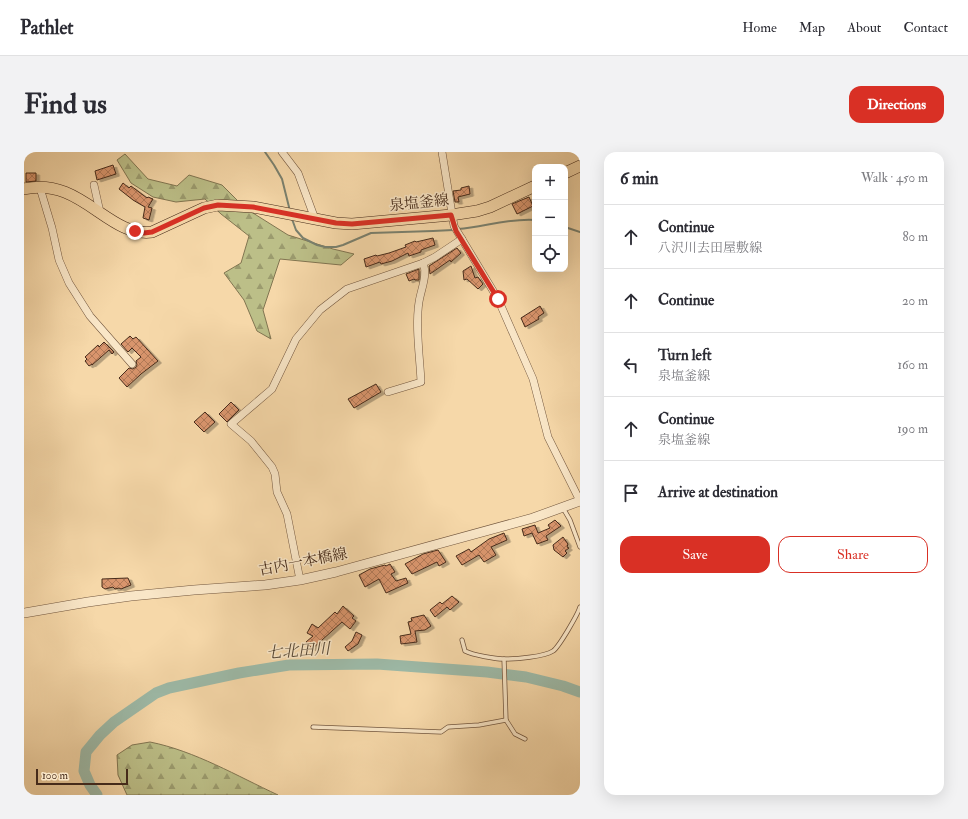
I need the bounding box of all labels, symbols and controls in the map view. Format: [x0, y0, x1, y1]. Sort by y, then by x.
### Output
text: Pathlet [20, 16, 74, 40]
text: Home [742, 19, 777, 36]
text: Map [799, 19, 825, 36]
text: About [847, 19, 881, 36]
text: Contact [903, 19, 948, 36]
button: Directions [849, 86, 944, 123]
text: Find us [24, 87, 107, 122]
map controls [532, 164, 568, 272]
button: + [532, 164, 568, 200]
text: 6 min [620, 168, 659, 189]
text: Walk · 450 m [861, 170, 928, 186]
street label: 泉塩釜線 [388, 190, 450, 216]
button: − [532, 200, 568, 236]
text: Continue [658, 218, 714, 237]
route end [126, 222, 144, 240]
icon: ahead [620, 226, 642, 248]
text: 80 m [902, 229, 928, 245]
button: locate [532, 236, 568, 272]
text: 八沢川去田屋敷線 [658, 240, 762, 256]
route start [489, 290, 507, 308]
icon: ahead [620, 290, 642, 312]
text: Continue [658, 291, 714, 310]
text: 20 m [902, 293, 928, 309]
text: Turn left [658, 346, 712, 365]
icon: left [620, 354, 642, 376]
text: 160 m [897, 357, 928, 373]
text: 泉塩釜線 [658, 368, 710, 384]
text: Continue [658, 410, 714, 429]
icon: ahead [620, 418, 642, 440]
text: 190 m [897, 421, 928, 437]
text: 泉塩釜線 [658, 432, 710, 448]
icon: arrive [620, 482, 642, 504]
text: Arrive at destination [658, 483, 778, 502]
button: Save [620, 536, 770, 573]
button: Share [778, 536, 928, 573]
street label: 古内一本橋線 [257, 544, 349, 580]
water label: 七北田川 [265, 639, 333, 663]
scale bar [36, 767, 128, 786]
text: 100 m [42, 769, 68, 782]

